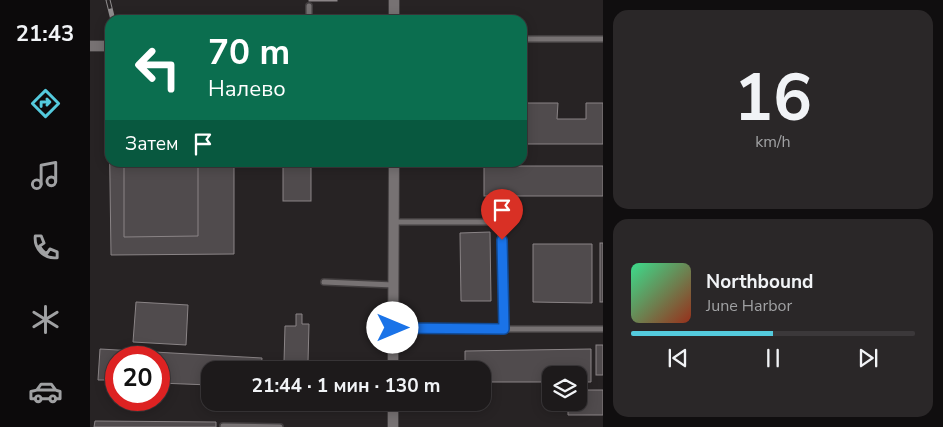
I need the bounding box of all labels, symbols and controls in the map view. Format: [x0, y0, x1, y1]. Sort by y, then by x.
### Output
text: 21:43 [16, 19, 74, 49]
text: 70 m [208, 29, 290, 76]
icon: left [125, 35, 190, 100]
text: 16 [734, 54, 812, 143]
text: Налево [208, 74, 286, 104]
icon: directions [28, 86, 63, 121]
icon: arrive [189, 130, 217, 158]
text: Затем [125, 131, 179, 157]
text: km/h [755, 131, 791, 153]
icon: music [28, 158, 63, 193]
pin [481, 189, 523, 240]
icon: arrive [488, 196, 516, 224]
icon: phone [28, 230, 63, 265]
text: Northbound [706, 269, 813, 295]
text: June Harbor [706, 295, 792, 317]
position arrow [366, 301, 418, 353]
icon: climate [28, 302, 63, 337]
icon: previous [664, 344, 692, 372]
icon: pause [759, 344, 787, 372]
icon: next [854, 344, 882, 372]
speed limit sign: 20 [105, 346, 170, 411]
map controls [542, 366, 587, 411]
button: layers [542, 366, 587, 411]
text: 21:44 · 1 мин · 130 m [252, 373, 440, 399]
icon: car [28, 374, 63, 409]

